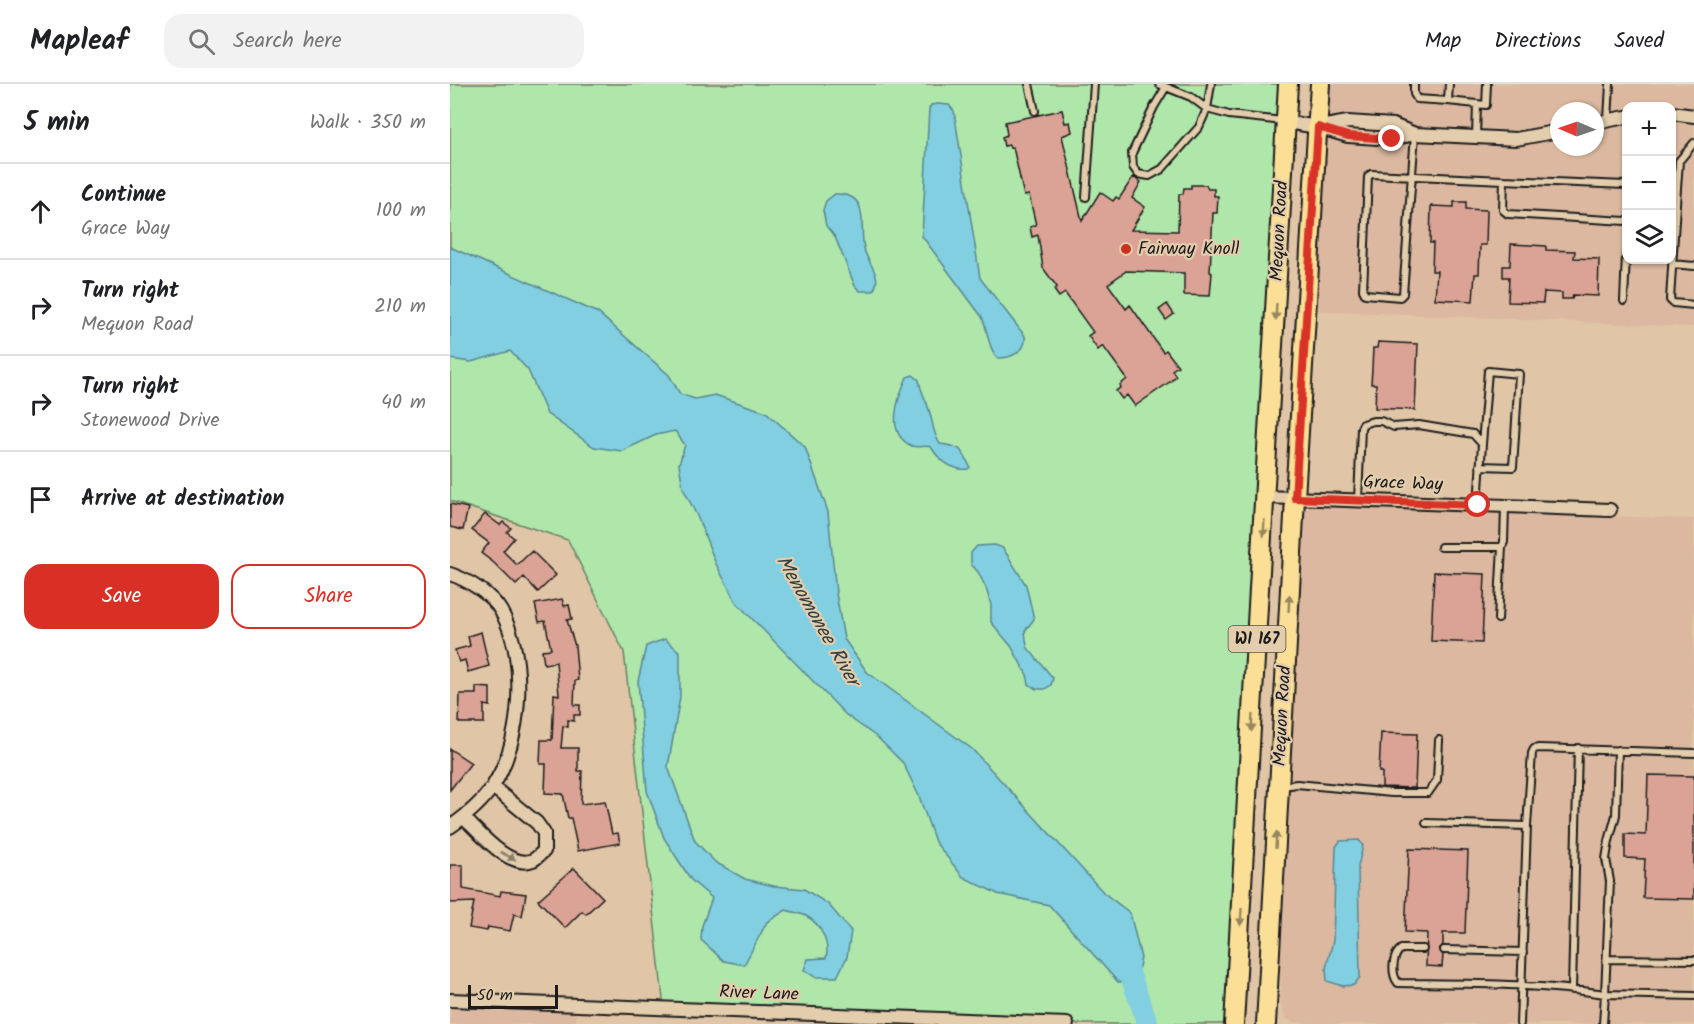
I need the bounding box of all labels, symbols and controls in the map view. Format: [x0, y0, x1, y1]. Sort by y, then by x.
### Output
search box [164, 14, 584, 68]
text: Mapleaf [30, 19, 128, 64]
text: Search here [233, 24, 342, 59]
icon: search [185, 25, 218, 58]
text: Map [1425, 25, 1461, 58]
text: Directions [1494, 25, 1581, 58]
text: Saved [1614, 25, 1664, 58]
text: 5 min [24, 102, 90, 144]
north arrow [1550, 102, 1604, 156]
map controls [1622, 102, 1676, 264]
button: + [1622, 102, 1676, 156]
text: Walk · 350 m [310, 107, 426, 139]
route end [1378, 125, 1404, 151]
button: − [1622, 156, 1676, 210]
text: Continue [81, 178, 166, 213]
street label: Mequon Road [1263, 179, 1297, 282]
icon: ahead [24, 195, 57, 228]
text: 100 m [376, 195, 426, 227]
button: layers [1622, 210, 1676, 264]
text: Grace Way [81, 213, 170, 245]
place label: Fairway Knoll [1138, 235, 1240, 264]
marker: Fairway Knoll [1119, 242, 1133, 256]
text: Turn right [81, 274, 179, 309]
icon: right [24, 291, 57, 324]
text: 210 m [374, 291, 426, 323]
one-way arrow [1271, 303, 1280, 322]
text: Mequon Road [81, 309, 193, 341]
text: Turn right [81, 370, 179, 405]
icon: right [24, 387, 57, 420]
text: 40 m [381, 387, 426, 419]
text: Stonewood Drive [81, 405, 219, 437]
street label: Grace Way [1363, 468, 1444, 500]
text: Arrive at destination [81, 482, 284, 517]
icon: arrive [24, 483, 57, 516]
route start [1464, 491, 1490, 517]
one-way arrow [1259, 519, 1268, 538]
water label: Menomonee River [766, 549, 870, 696]
button: Save [24, 564, 219, 629]
button: Share [231, 564, 426, 629]
one-way arrow [1284, 594, 1294, 613]
road number: WI 167 [1228, 626, 1286, 652]
street label: Mequon Road [1266, 664, 1300, 767]
one-way arrow [1248, 713, 1257, 732]
one-way arrow [1272, 830, 1281, 849]
one-way arrow [499, 850, 517, 860]
one-way arrow [1236, 908, 1245, 927]
street label: River Lane [719, 978, 799, 1010]
scale bar [468, 982, 558, 1010]
text: 50 m [477, 983, 513, 1008]

